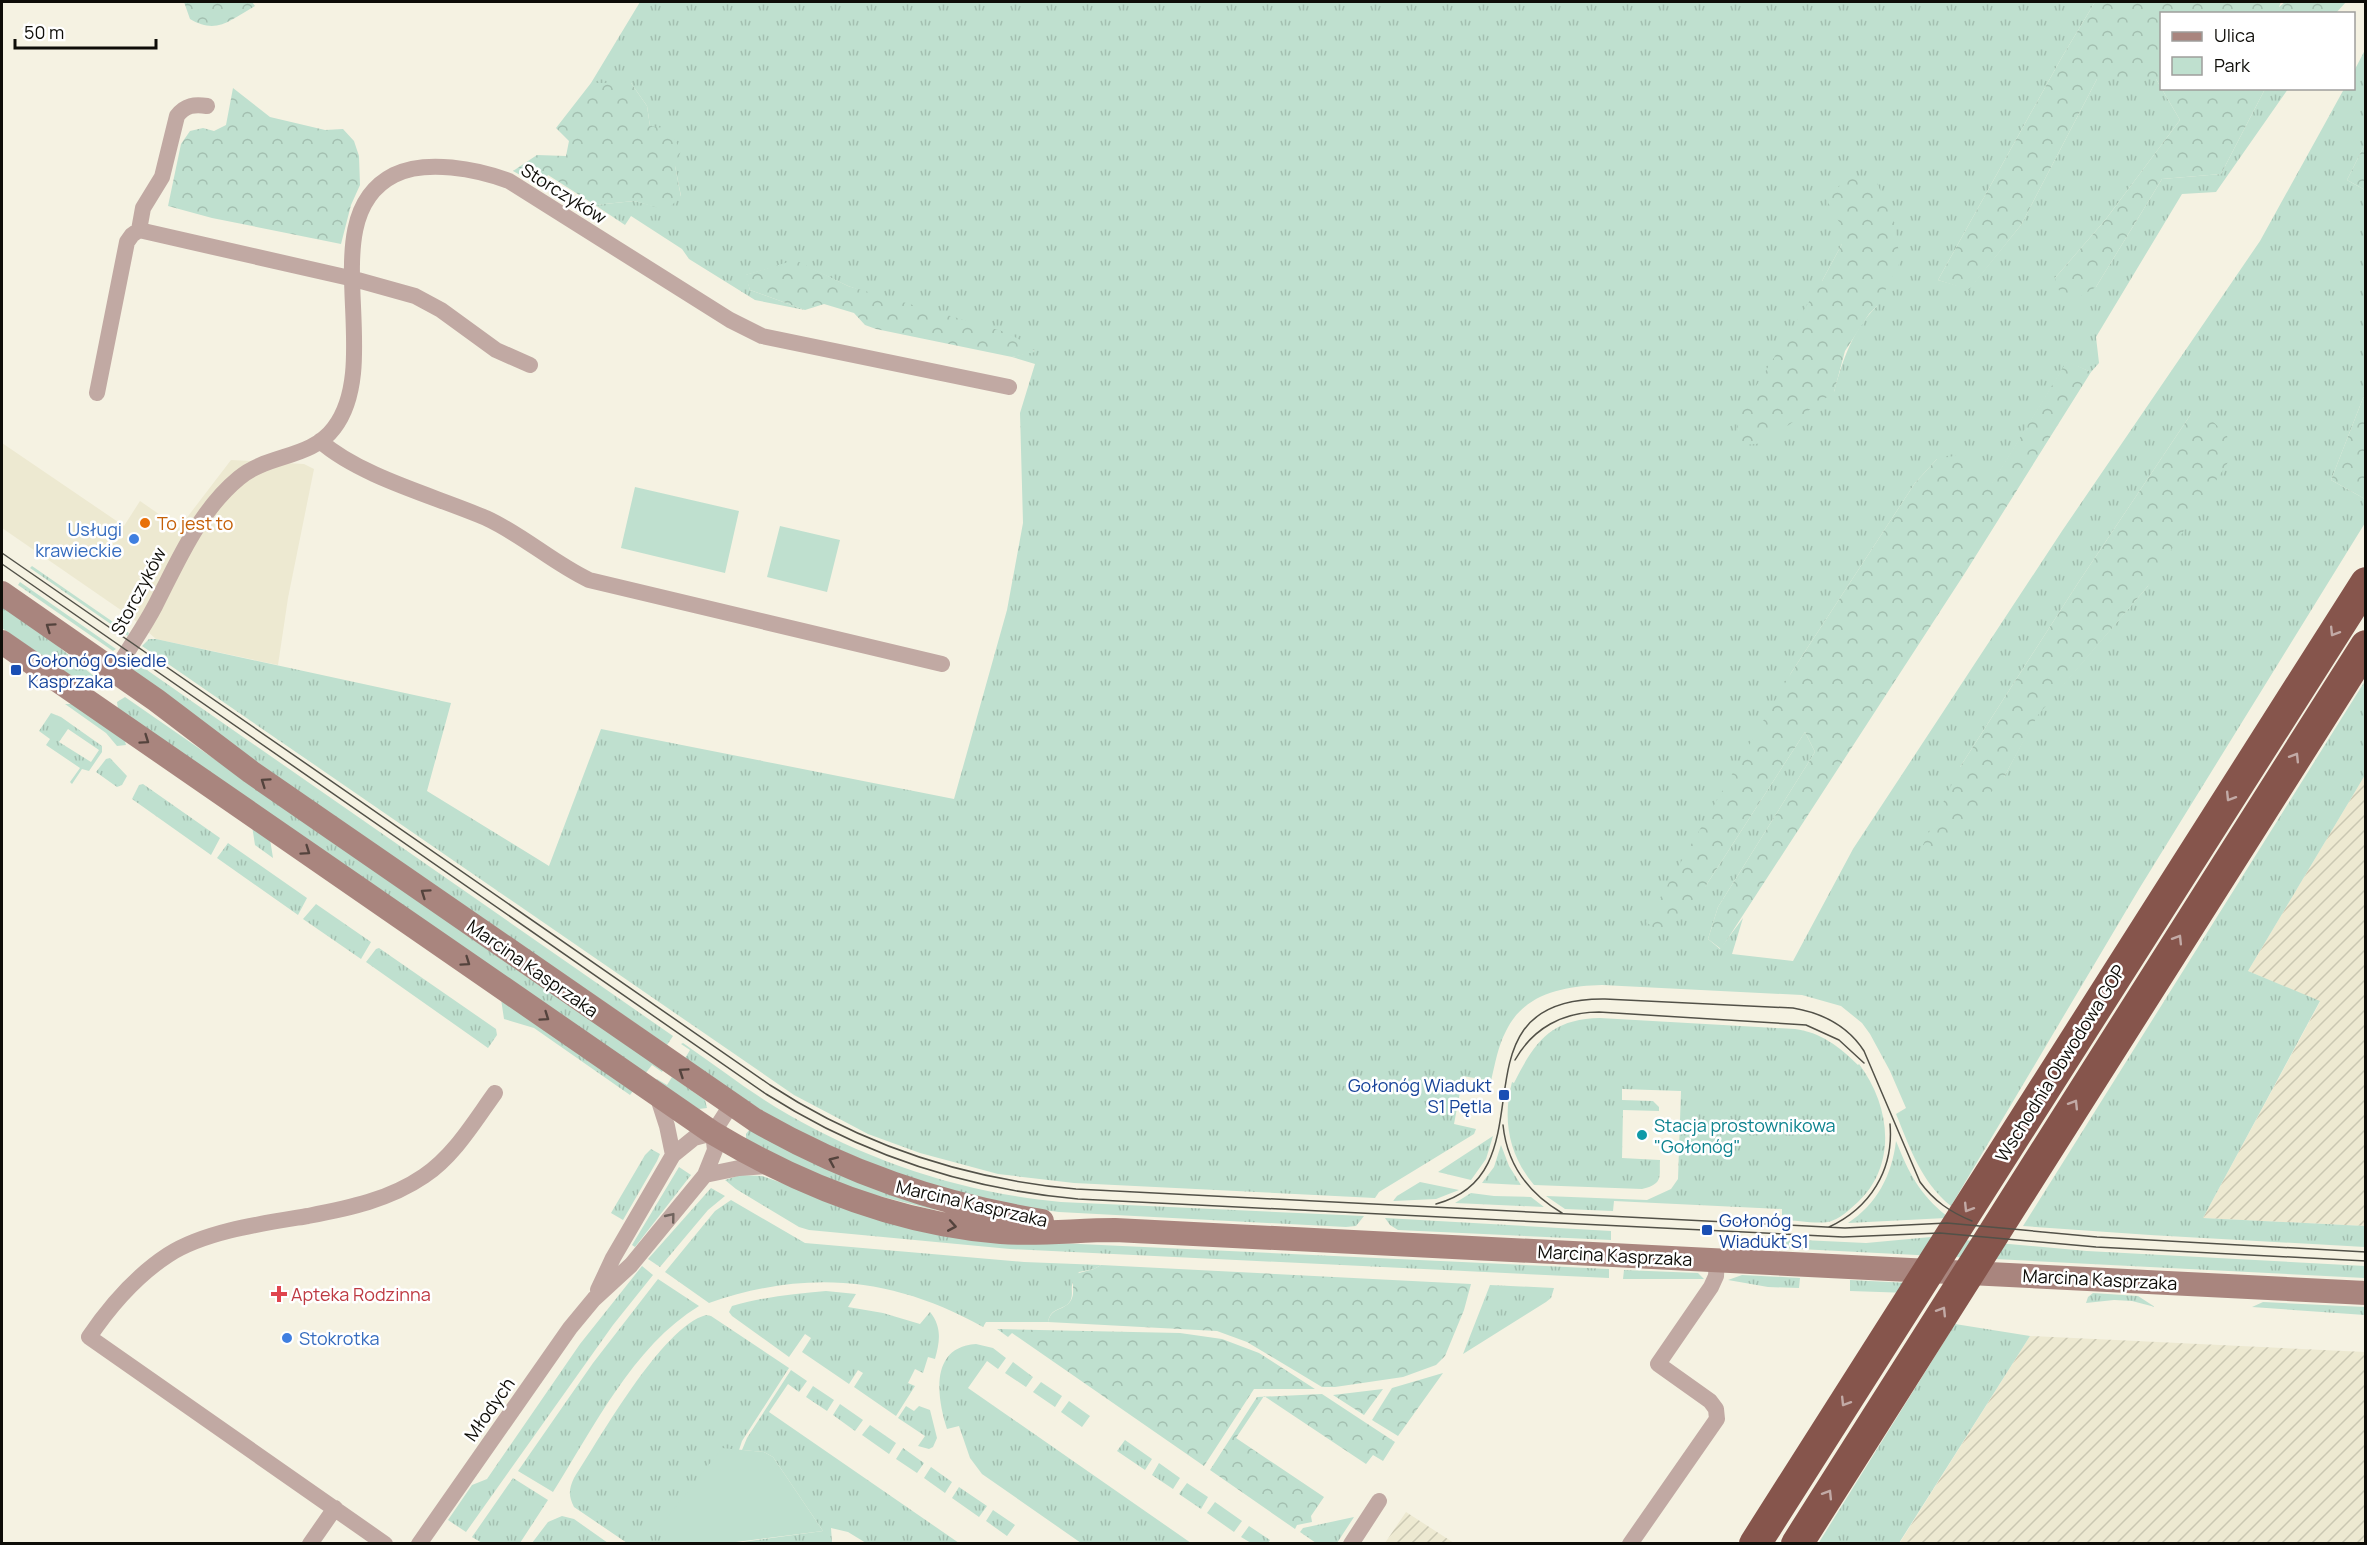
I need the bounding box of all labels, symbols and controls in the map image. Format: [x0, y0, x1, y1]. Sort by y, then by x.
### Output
scale bar [15, 12, 156, 50]
legend [2160, 12, 2355, 90]
text: 50 m [24, 20, 64, 44]
text: Ulica [2214, 23, 2255, 47]
text: Park [2214, 53, 2251, 77]
street label: Storczyków [517, 157, 611, 229]
place label: To jest to [157, 511, 233, 535]
marker: To jest to [138, 516, 152, 530]
place label: Usługi krawieckie [35, 517, 122, 562]
marker: Usługi krawieckie [127, 532, 141, 546]
street label: Storczyków [105, 543, 171, 639]
one-way arrow [46, 623, 57, 634]
one-way arrow [2330, 626, 2342, 636]
place label: Gołonóg Osiedle Kasprzaka [28, 648, 167, 693]
marker: Gołonóg Osiedle Kasprzaka [9, 663, 23, 677]
one-way arrow [139, 733, 150, 744]
one-way arrow [2287, 753, 2299, 763]
one-way arrow [261, 778, 272, 789]
one-way arrow [2226, 790, 2237, 801]
one-way arrow [299, 844, 310, 855]
one-way arrow [421, 889, 432, 900]
street label: Marcina Kasprzaka [463, 914, 603, 1022]
one-way arrow [2171, 935, 2183, 945]
one-way arrow [459, 955, 470, 966]
street label: Wschodnia Obwodowa GOP [1989, 960, 2131, 1166]
one-way arrow [539, 1010, 550, 1021]
one-way arrow [679, 1068, 690, 1079]
place label: Gołonóg Wiadukt S1 Pętla [1348, 1073, 1492, 1118]
marker: Gołonóg Wiadukt S1 Pętla [1497, 1088, 1511, 1102]
one-way arrow [2066, 1100, 2078, 1110]
place label: Stacja prostownikowa "Gołonóg" [1654, 1113, 1836, 1158]
marker: Stacja prostownikowa "Gołonóg" [1635, 1128, 1649, 1142]
one-way arrow [828, 1156, 839, 1168]
street label: Marcina Kasprzaka [894, 1174, 1050, 1232]
one-way arrow [1965, 1201, 1976, 1212]
place label: Gołonóg Wiadukt S1 [1719, 1208, 1809, 1253]
one-way arrow [664, 1213, 675, 1224]
one-way arrow [947, 1219, 957, 1232]
marker: Gołonóg Wiadukt S1 [1700, 1223, 1714, 1237]
street label: Marcina Kasprzaka [1537, 1239, 1693, 1271]
street label: Marcina Kasprzaka [2022, 1263, 2178, 1295]
place label: Apteka Rodzinna [291, 1282, 431, 1306]
marker: Apteka Rodzinna [272, 1287, 286, 1301]
one-way arrow [1935, 1307, 1947, 1317]
place label: Stokrotka [299, 1326, 380, 1350]
marker: Stokrotka [280, 1331, 294, 1345]
street label: Młodych [458, 1372, 520, 1446]
one-way arrow [1841, 1396, 1853, 1406]
one-way arrow [1820, 1490, 1832, 1500]

